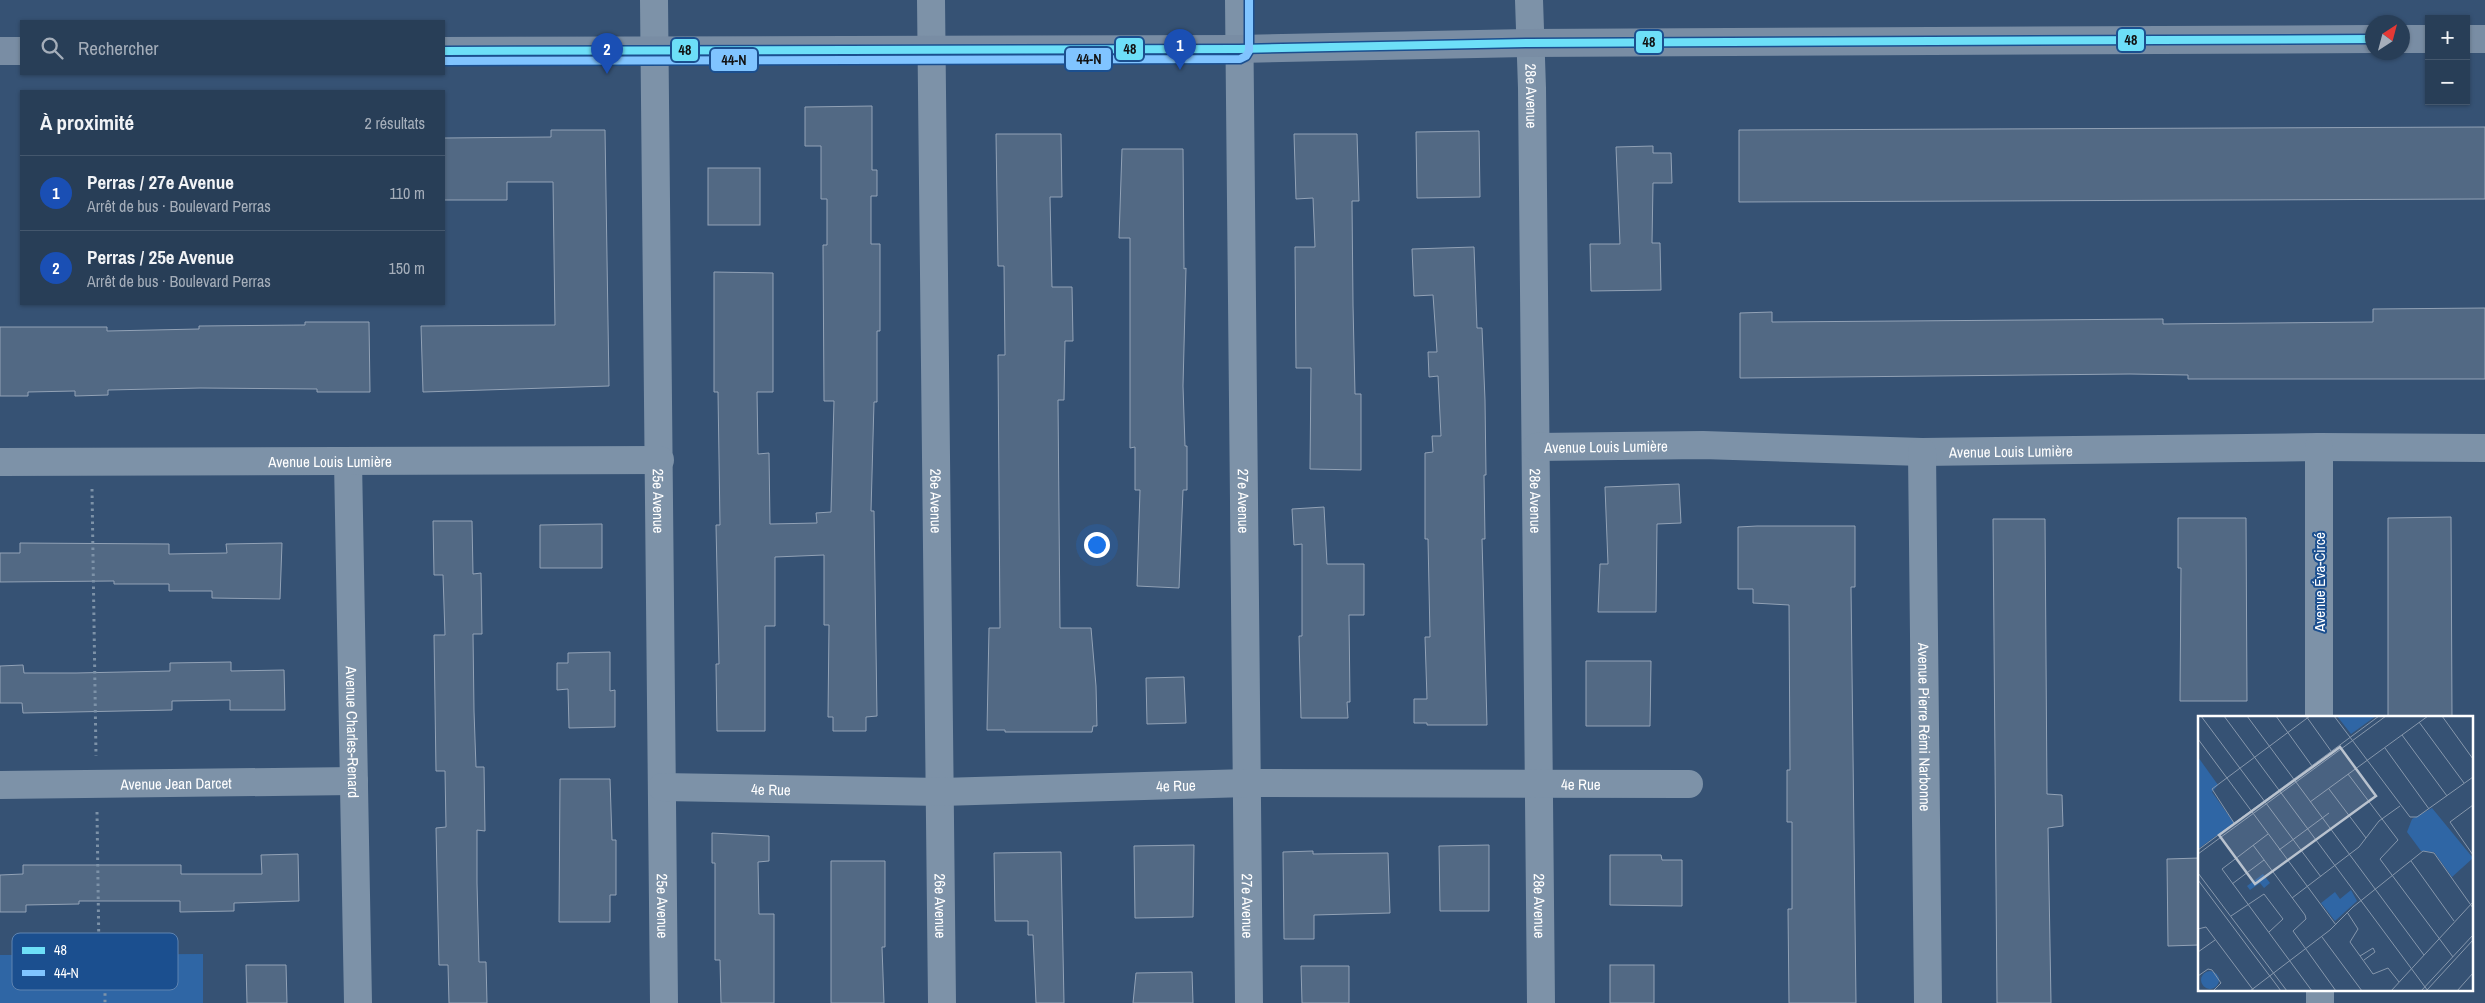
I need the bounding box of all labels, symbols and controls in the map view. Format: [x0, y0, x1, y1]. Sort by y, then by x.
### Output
north arrow [2365, 15, 2410, 60]
map controls [2425, 15, 2470, 105]
button: + [2425, 15, 2470, 60]
search box [20, 20, 445, 75]
line badge: 48 [2117, 28, 2145, 52]
pin: 1 [1164, 29, 1196, 70]
line badge: 48 [1635, 30, 1663, 54]
text: 48 [2125, 31, 2137, 49]
pin: 2 [591, 33, 623, 74]
text: 48 [1643, 33, 1655, 51]
icon: search [38, 34, 66, 62]
text: Rechercher [78, 35, 159, 61]
line badge: 48 [1115, 37, 1144, 61]
line badge: 48 [671, 38, 699, 62]
text: 48 [1124, 40, 1136, 58]
text: 48 [679, 41, 691, 59]
line badge: 44-N [1065, 47, 1112, 71]
line badge: 44-N [710, 48, 758, 72]
text: 44-N [1077, 50, 1101, 68]
text: 44-N [722, 51, 746, 69]
button: − [2425, 60, 2470, 105]
street label: 28e Avenue [1521, 63, 1543, 129]
text: À proximité [40, 108, 134, 137]
text: 2 résultats [364, 112, 425, 134]
text: Perras / 27e Avenue [87, 169, 234, 195]
text: 1 [52, 182, 60, 204]
text: 110 m [389, 182, 425, 204]
text: Arrêt de bus · Boulevard Perras [87, 195, 271, 217]
text: Perras / 25e Avenue [87, 244, 234, 270]
text: 2 [52, 257, 60, 279]
text: 150 m [389, 257, 425, 279]
text: Arrêt de bus · Boulevard Perras [87, 270, 271, 292]
street label: Avenue Louis Lumière [1543, 435, 1668, 457]
street label: Avenue Louis Lumière [1948, 440, 2073, 462]
street label: Avenue Louis Lumière [267, 450, 392, 472]
street label: 25e Avenue [648, 468, 670, 534]
street label: 26e Avenue [926, 468, 947, 534]
street label: 27e Avenue [1233, 468, 1255, 534]
street label: 28e Avenue [1525, 468, 1547, 534]
your location [1084, 532, 1110, 558]
street label: Avenue Éva-Circé [2309, 532, 2330, 633]
street label: Avenue Pierre Rémi Narbonne [1914, 641, 1936, 812]
street label: Avenue Charles-Renard [341, 665, 365, 798]
inset map [2198, 716, 2472, 990]
street label: Avenue Jean Darcet [119, 772, 232, 794]
street label: 4e Rue [1561, 773, 1601, 794]
street label: 4e Rue [1156, 774, 1196, 796]
street label: 4e Rue [751, 778, 791, 800]
street label: 25e Avenue [652, 873, 674, 939]
street label: 26e Avenue [930, 873, 952, 939]
street label: 27e Avenue [1237, 873, 1259, 939]
street label: 28e Avenue [1529, 873, 1551, 939]
legend [12, 933, 178, 990]
text: 48 [54, 941, 67, 959]
text: 44-N [54, 964, 79, 982]

